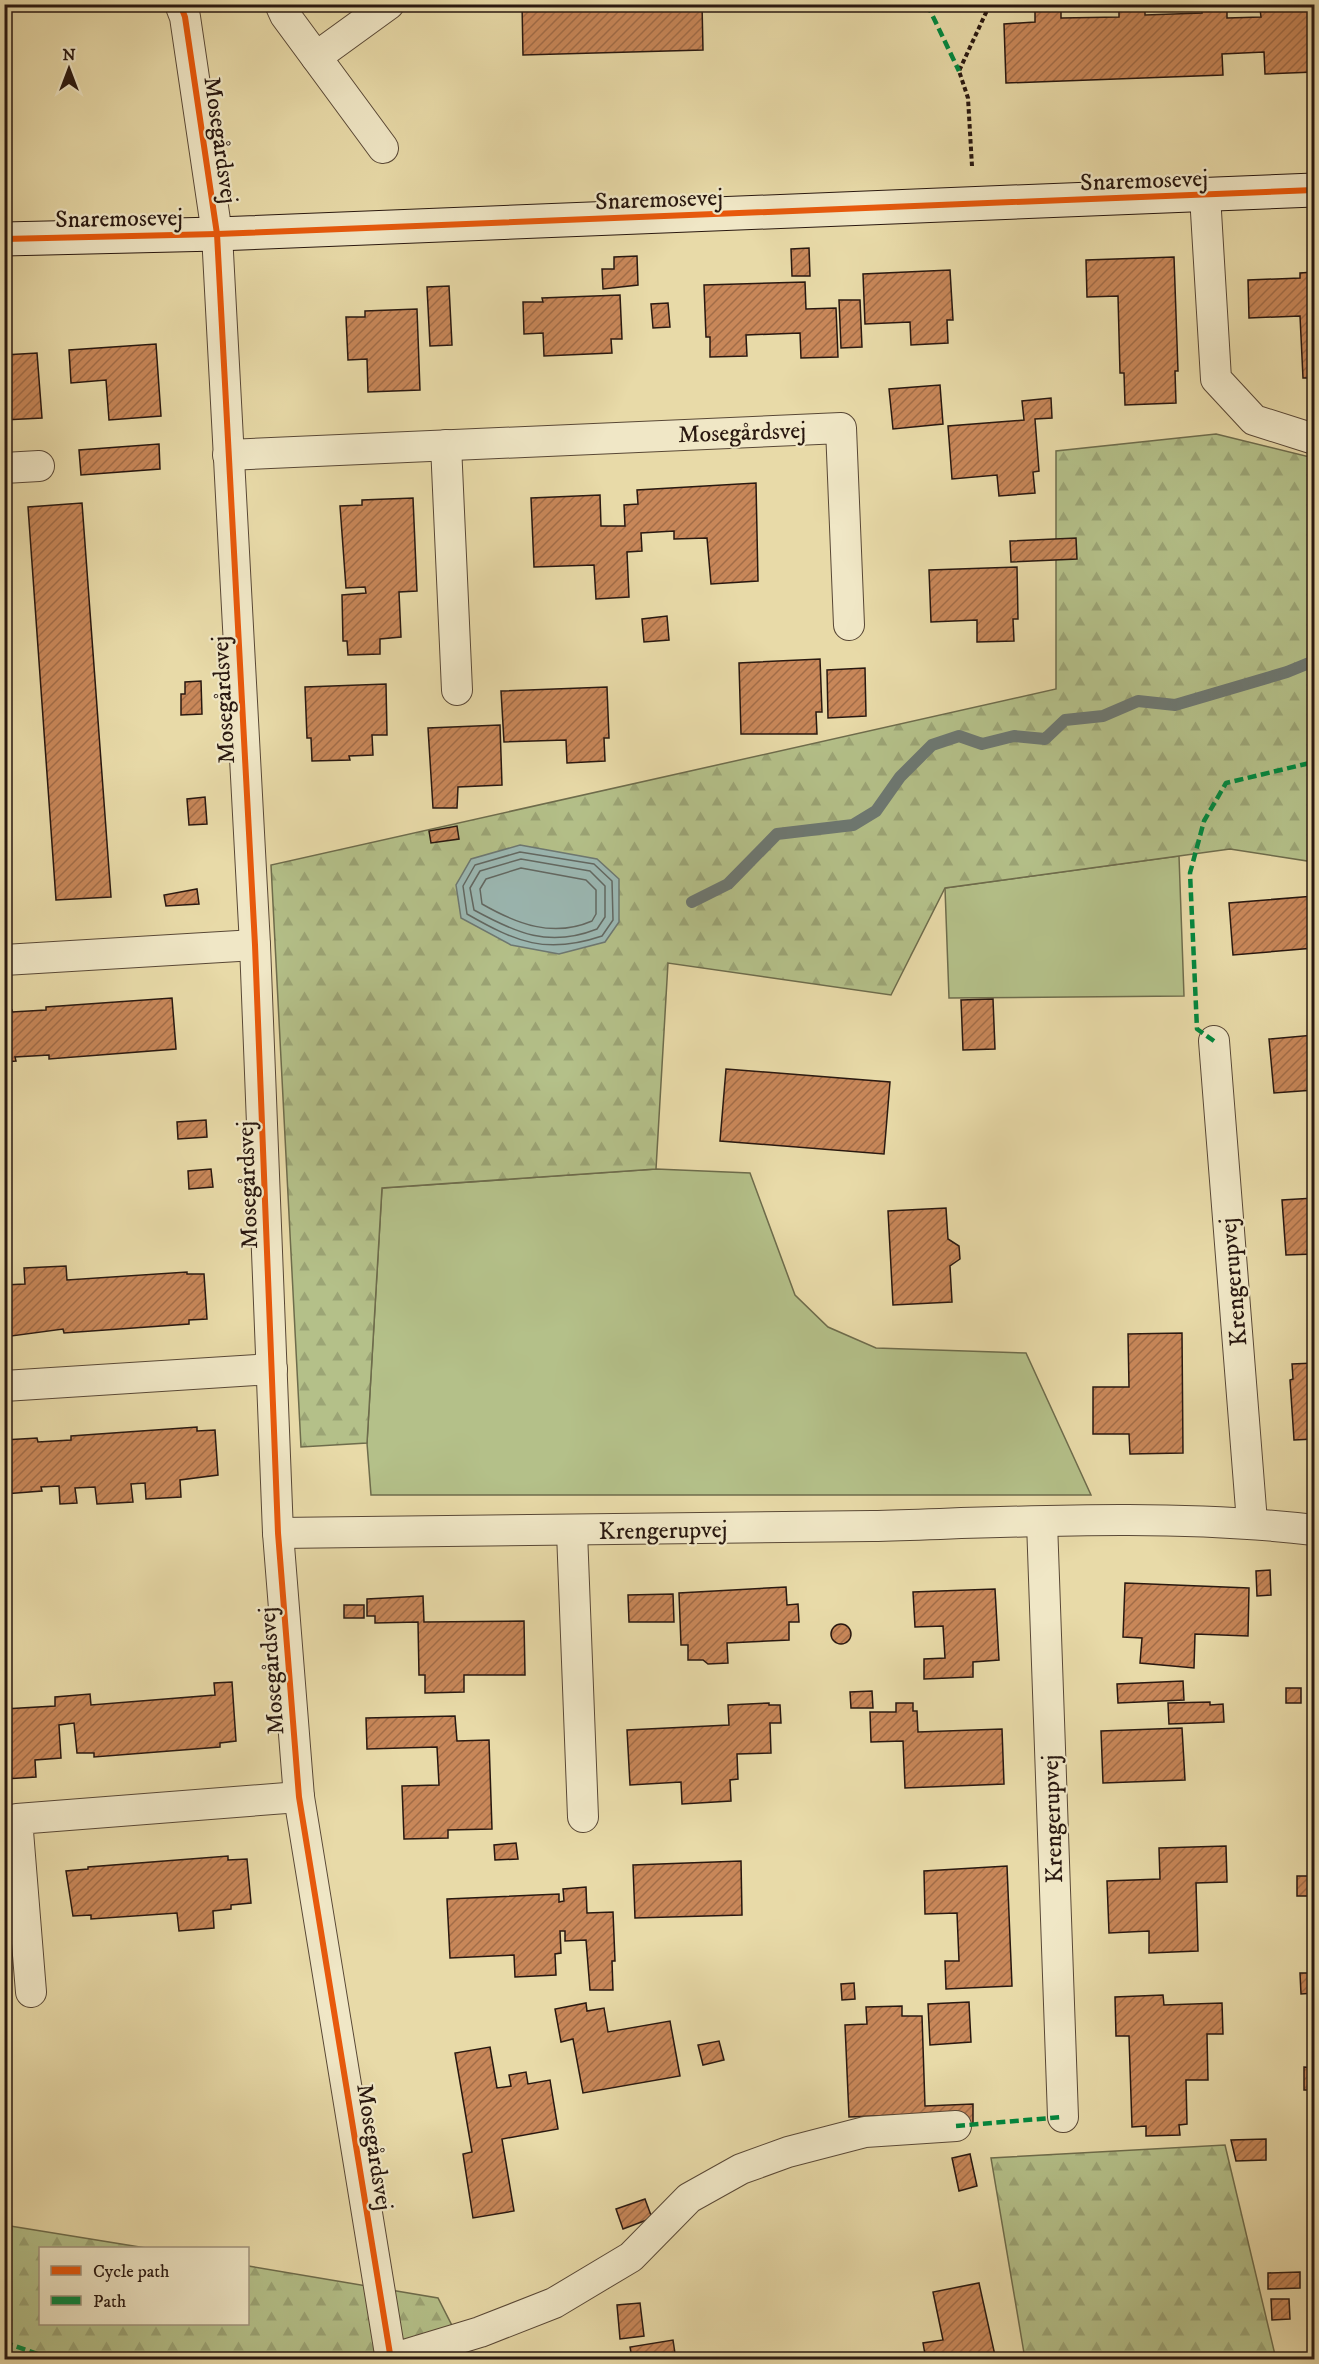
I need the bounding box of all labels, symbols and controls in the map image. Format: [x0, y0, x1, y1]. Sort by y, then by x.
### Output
north arrow [39, 39, 99, 99]
text: N [62, 45, 76, 65]
street label: Mosegårdsvej [196, 75, 244, 206]
street label: Snaremosevej [1080, 164, 1209, 198]
street label: Snaremosevej [595, 183, 724, 217]
street label: Snaremosevej [55, 203, 183, 235]
street label: Mosegårdsvej [677, 416, 807, 450]
street label: Mosegårdsvej [206, 635, 242, 765]
street label: Mosegårdsvej [231, 1120, 265, 1250]
street label: Krengerupvej [1213, 1217, 1255, 1347]
street label: Krengerupvej [598, 1515, 728, 1547]
street label: Mosegårdsvej [253, 1606, 291, 1736]
street label: Krengerupvej [1036, 1754, 1070, 1884]
street label: Mosegårdsvej [349, 2082, 399, 2213]
legend [39, 2247, 249, 2325]
text: Cycle path [93, 2261, 170, 2283]
text: Path [93, 2291, 127, 2313]

